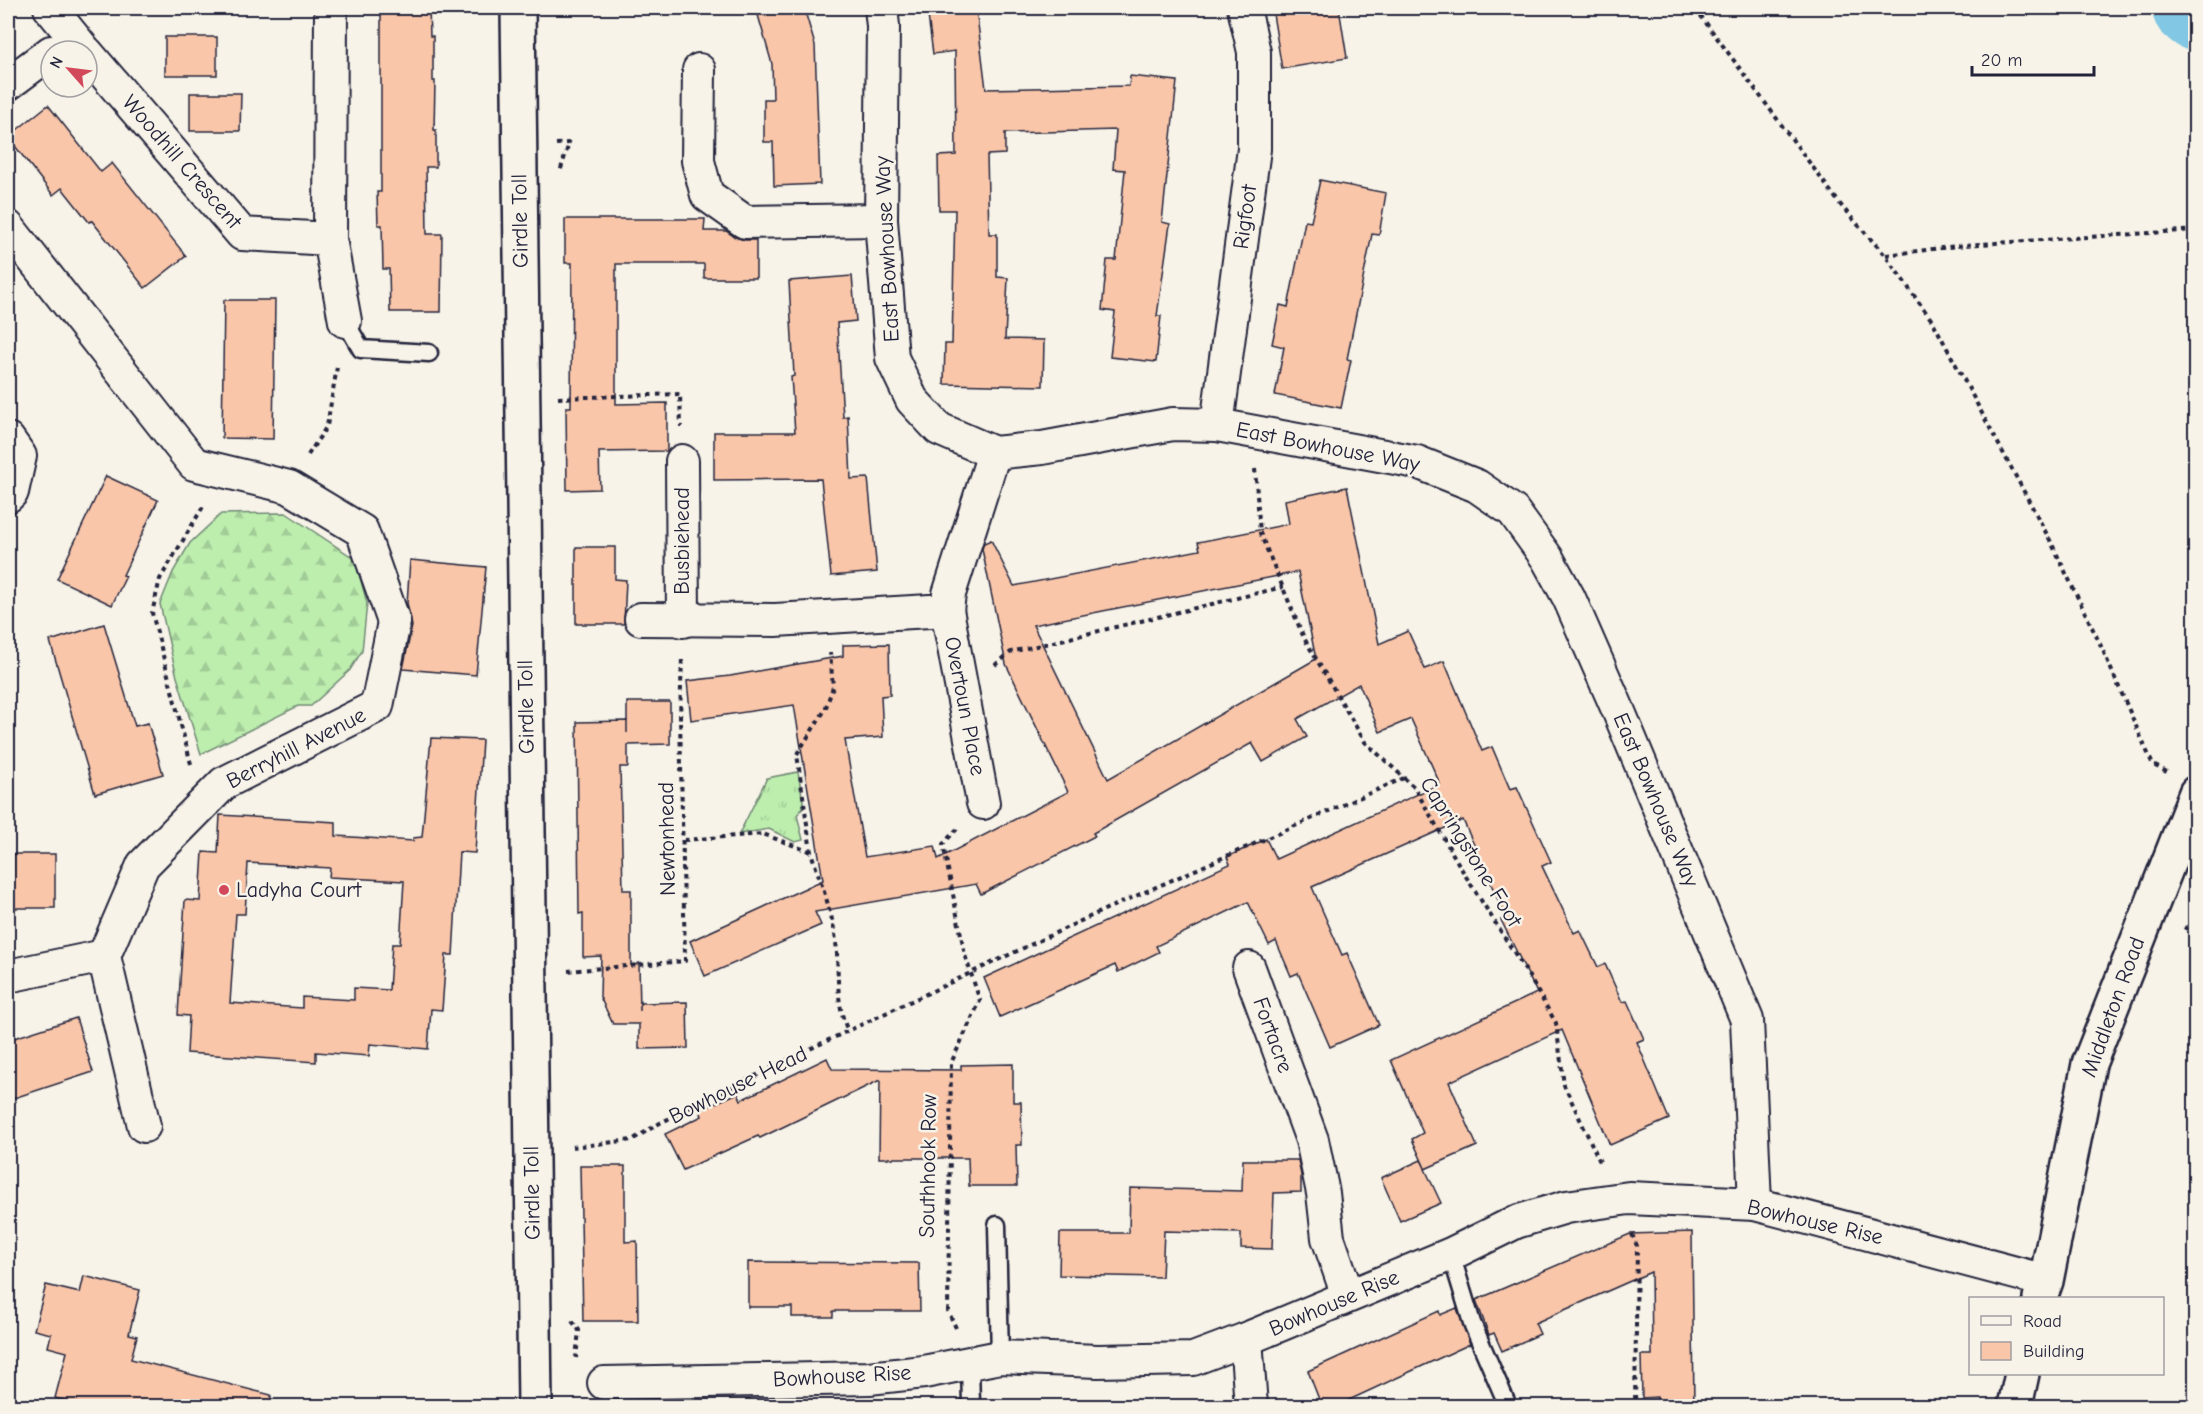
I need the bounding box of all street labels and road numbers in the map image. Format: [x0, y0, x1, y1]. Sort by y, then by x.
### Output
street label: Woodhill Crescent [117, 90, 248, 235]
street label: East Bowhouse Way [869, 155, 905, 343]
street label: Girdle Toll [506, 174, 534, 268]
street label: Rigfoot [1228, 182, 1262, 251]
street label: East Bowhouse Way [1234, 416, 1422, 478]
street label: Busbiehead [669, 487, 695, 595]
street label: Overtoun Place [939, 634, 991, 778]
street label: Girdle Toll [512, 660, 540, 754]
street label: Berryhill Avenue [222, 702, 370, 794]
street label: East Bowhouse Way [1608, 709, 1704, 891]
street label: Capringstone Foot [1414, 772, 1528, 932]
street label: Newtonhead [653, 782, 681, 896]
street label: Middleton Road [2076, 934, 2150, 1080]
street label: Fortacre [1247, 994, 1299, 1076]
street label: Bowhouse Head [665, 1040, 811, 1130]
street label: Southhook Row [914, 1094, 942, 1238]
street label: Girdle Toll [518, 1146, 546, 1240]
street label: Bowhouse Rise [1745, 1194, 1885, 1250]
street label: Bowhouse Rise [1265, 1264, 1403, 1342]
street label: Bowhouse Rise [772, 1359, 912, 1393]

